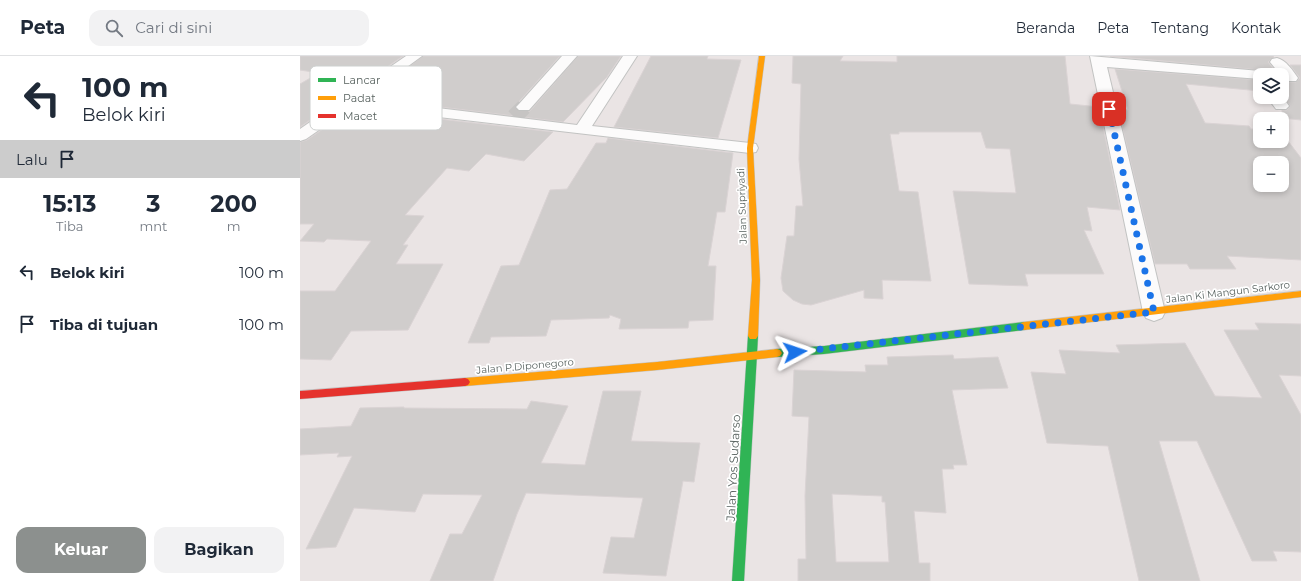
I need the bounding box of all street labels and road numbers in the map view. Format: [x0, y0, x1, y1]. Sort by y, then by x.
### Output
street label: Jalan Supriyadi [734, 168, 750, 245]
street label: Jalan Ki Mangun Sarkoro [1164, 278, 1291, 306]
street label: Jalan P.Diponegoro [475, 355, 574, 377]
street label: Jalan Yos Sudarso [723, 414, 743, 523]

